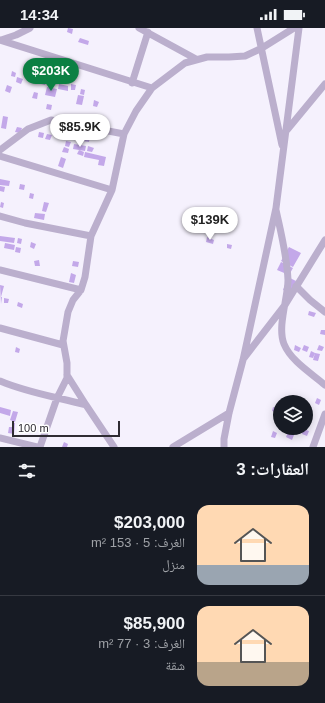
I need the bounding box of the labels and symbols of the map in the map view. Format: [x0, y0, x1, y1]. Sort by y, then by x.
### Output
pin: $203K [23, 58, 79, 92]
pin: $85.9K [47, 114, 113, 148]
pin: $139K [182, 207, 238, 241]
scale bar [12, 419, 120, 438]

